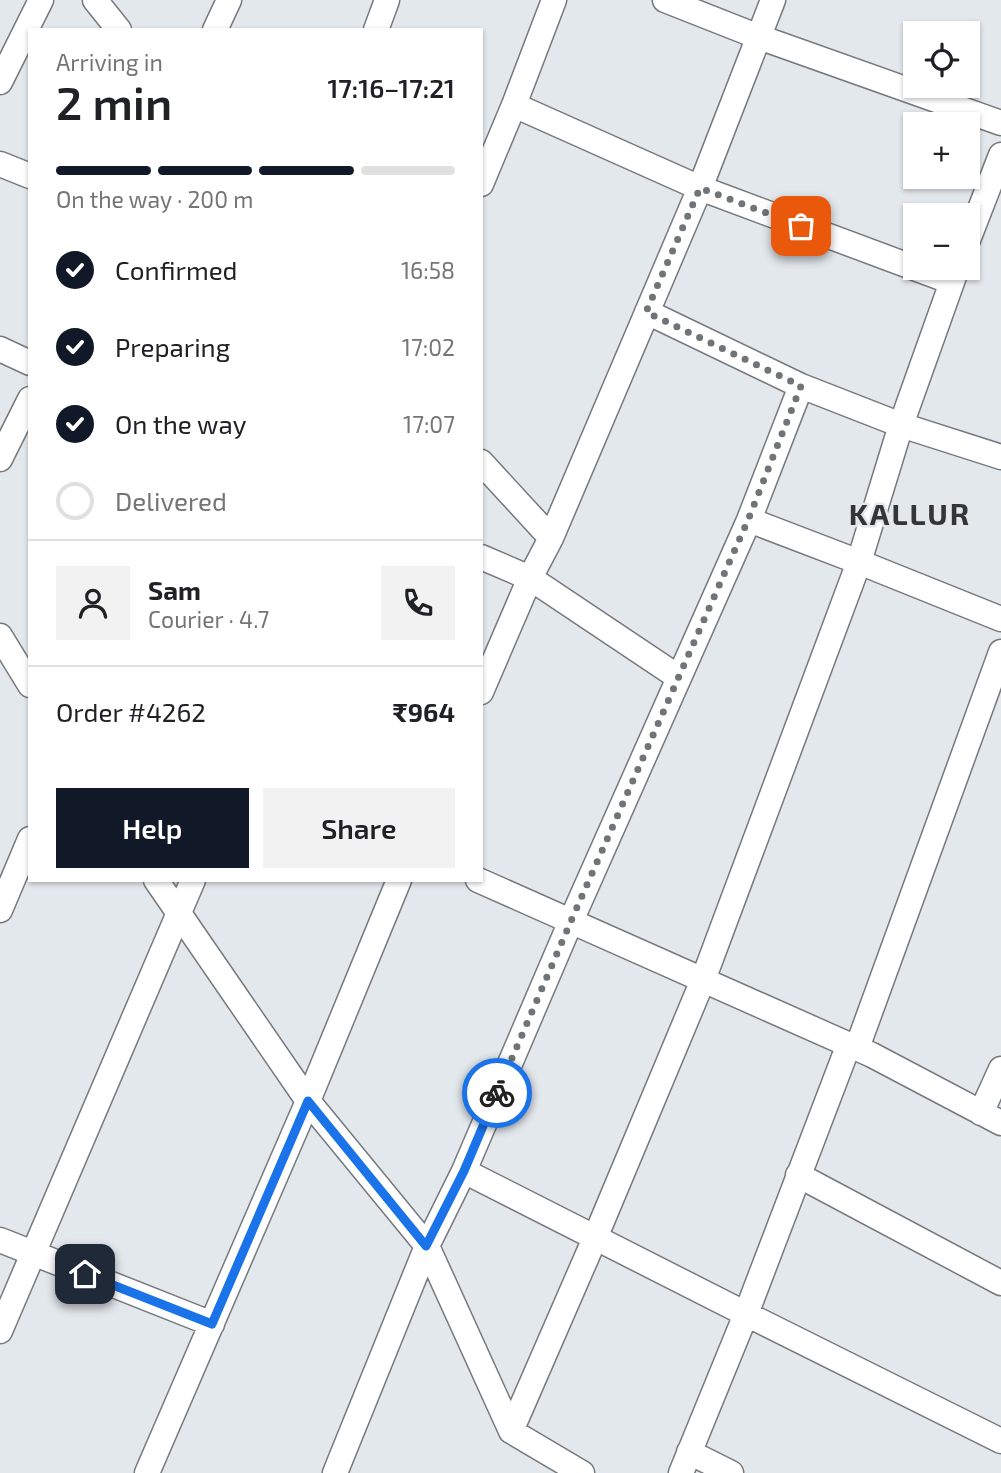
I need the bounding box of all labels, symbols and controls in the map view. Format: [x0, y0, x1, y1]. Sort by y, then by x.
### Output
map controls [903, 21, 980, 280]
button: locate [903, 21, 980, 98]
text: Arriving in [56, 48, 163, 76]
text: 17:16–17:21 [327, 72, 455, 103]
text: 2 min [56, 74, 172, 129]
button: + [903, 112, 980, 189]
text: On the way · 200 m [56, 185, 253, 213]
pin [771, 196, 831, 256]
button: − [903, 203, 980, 280]
icon: bag [782, 207, 820, 245]
icon: check [56, 251, 94, 289]
text: Confirmed [115, 254, 238, 285]
text: 16:58 [401, 256, 455, 284]
icon: check [56, 328, 94, 366]
text: Preparing [115, 331, 230, 362]
text: 17:02 [402, 333, 455, 361]
icon: check [56, 405, 94, 443]
text: On the way [115, 408, 246, 439]
text: 17:07 [403, 410, 455, 438]
text: Delivered [115, 485, 227, 516]
district label: KALLUR [849, 495, 971, 531]
button: person [56, 566, 130, 640]
button: phone [381, 566, 455, 640]
text: Sam [148, 574, 201, 605]
text: Courier · 4.7 [148, 605, 269, 633]
text: Order #4262 [56, 696, 206, 727]
text: ₹964 [392, 696, 455, 727]
button: Help [56, 788, 249, 868]
button: Share [263, 788, 455, 868]
courier [462, 1058, 532, 1128]
icon: bike [478, 1074, 516, 1112]
pin [55, 1244, 115, 1304]
icon: home [66, 1255, 104, 1293]

